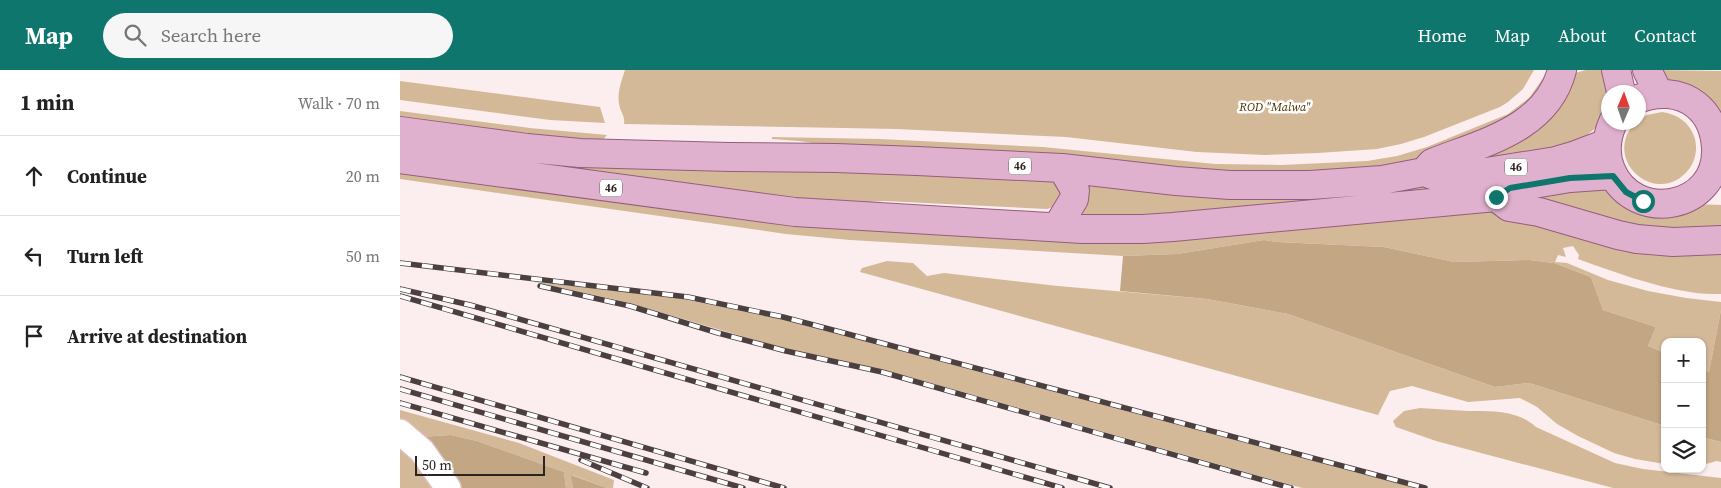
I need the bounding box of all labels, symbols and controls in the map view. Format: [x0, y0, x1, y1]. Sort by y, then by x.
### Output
search box [103, 13, 453, 58]
text: Map [25, 19, 73, 52]
icon: search [121, 21, 149, 49]
text: Search here [161, 22, 261, 48]
text: Home [1418, 23, 1467, 48]
text: Map [1495, 23, 1530, 48]
text: About [1558, 23, 1606, 48]
text: Contact [1634, 23, 1696, 48]
north arrow [1601, 85, 1646, 130]
text: 1 min [20, 88, 75, 117]
text: Walk · 70 m [298, 92, 380, 114]
park label: ROD "Malwa" [1238, 99, 1311, 115]
road number: 46 [1009, 158, 1031, 174]
road number: 46 [1505, 158, 1527, 175]
icon: ahead [20, 162, 48, 190]
text: Continue [67, 163, 147, 189]
text: 20 m [346, 165, 380, 187]
road number: 46 [600, 180, 622, 196]
route end [1485, 186, 1508, 209]
route start [1632, 190, 1655, 213]
icon: left [20, 242, 48, 270]
text: Turn left [67, 243, 143, 269]
text: 50 m [346, 245, 380, 267]
icon: arrive [20, 322, 48, 350]
text: Arrive at destination [67, 323, 247, 349]
map controls [1661, 338, 1706, 473]
button: + [1661, 338, 1706, 383]
button: − [1661, 383, 1706, 428]
button: layers [1661, 428, 1706, 473]
scale bar [415, 453, 545, 476]
text: 50 m [422, 455, 452, 475]

